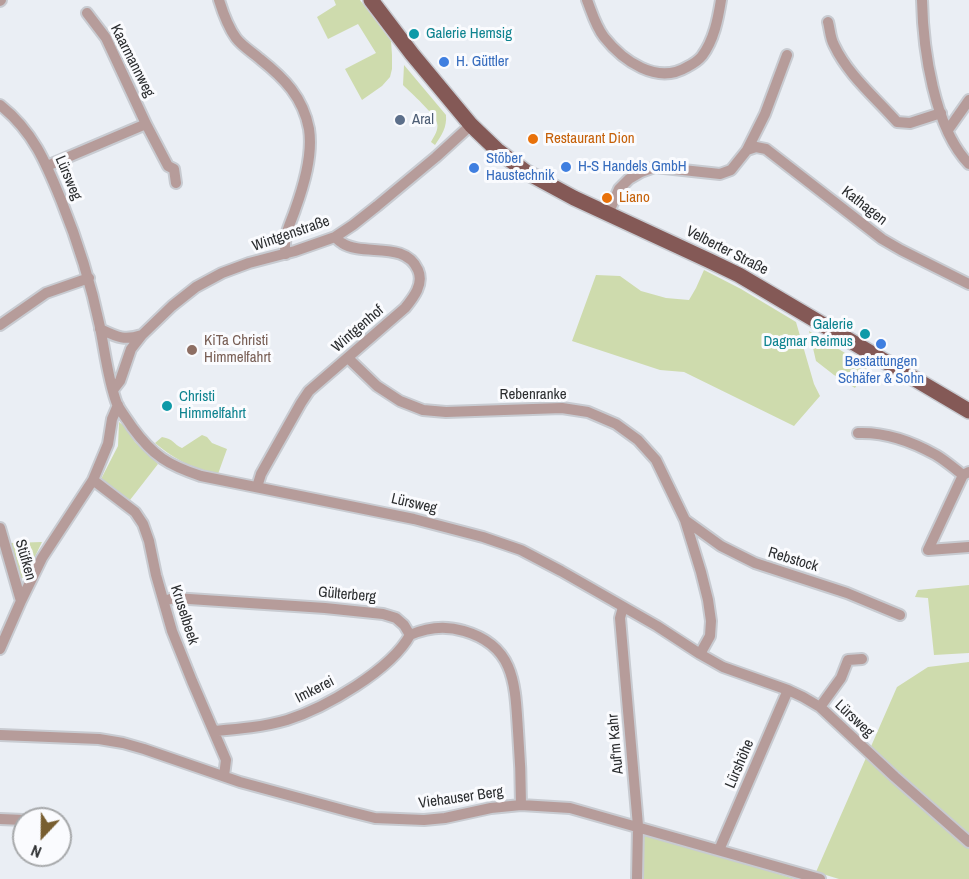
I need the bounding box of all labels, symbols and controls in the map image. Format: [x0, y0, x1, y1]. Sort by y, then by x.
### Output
street label: Kaarmannweg [106, 22, 158, 100]
place label: Galerie Hemsig [426, 25, 512, 43]
marker: Galerie Hemsig [407, 27, 421, 41]
place label: H. Güttler [456, 53, 509, 71]
marker: H. Güttler [437, 55, 451, 69]
place label: Aral [412, 111, 434, 129]
marker: Aral [393, 113, 407, 127]
place label: Restaurant Dion [545, 130, 635, 148]
marker: Restaurant Dion [526, 132, 540, 146]
place label: Stöber Haustechnik [486, 150, 554, 185]
street label: Lürsweg [51, 153, 85, 203]
place label: H-S Handels GmbH [578, 158, 687, 176]
marker: H-S Handels GmbH [559, 160, 573, 174]
marker: Stöber Haustechnik [467, 161, 481, 175]
street label: Kathagen [838, 183, 890, 229]
place label: Liano [619, 189, 650, 207]
marker: Liano [600, 191, 614, 205]
street label: Wintgenstraße [250, 212, 332, 256]
street label: Velberter Straße [683, 223, 771, 279]
street label: Wintgenhof [328, 302, 388, 356]
place label: Galerie Dagmar Reimus [763, 316, 853, 351]
marker: Galerie Dagmar Reimus [858, 327, 872, 341]
place label: KiTa Christi Himmelfahrt [204, 332, 271, 367]
marker: Bestattungen Schäfer & Sohn [874, 337, 888, 351]
marker: KiTa Christi Himmelfahrt [185, 343, 199, 357]
place label: Bestattungen Schäfer & Sohn [838, 353, 924, 388]
street label: Rebenranke [499, 386, 567, 404]
place label: Christi Himmelfahrt [179, 388, 246, 423]
marker: Christi Himmelfahrt [160, 399, 174, 413]
street label: Lürsweg [389, 490, 439, 518]
street label: Stüfken [11, 537, 39, 583]
street label: Rebstock [766, 544, 820, 576]
street label: Kruselbeek [166, 583, 202, 647]
street label: Gülterberg [317, 584, 377, 606]
street label: Imkerei [293, 673, 337, 707]
street label: Lürsweg [831, 697, 877, 741]
street label: Auf'm Kahr [604, 713, 628, 775]
street label: Lürshöhe [722, 737, 758, 791]
street label: Viehauser Berg [418, 783, 504, 813]
north arrow [12, 807, 72, 867]
text: N [27, 840, 45, 864]

